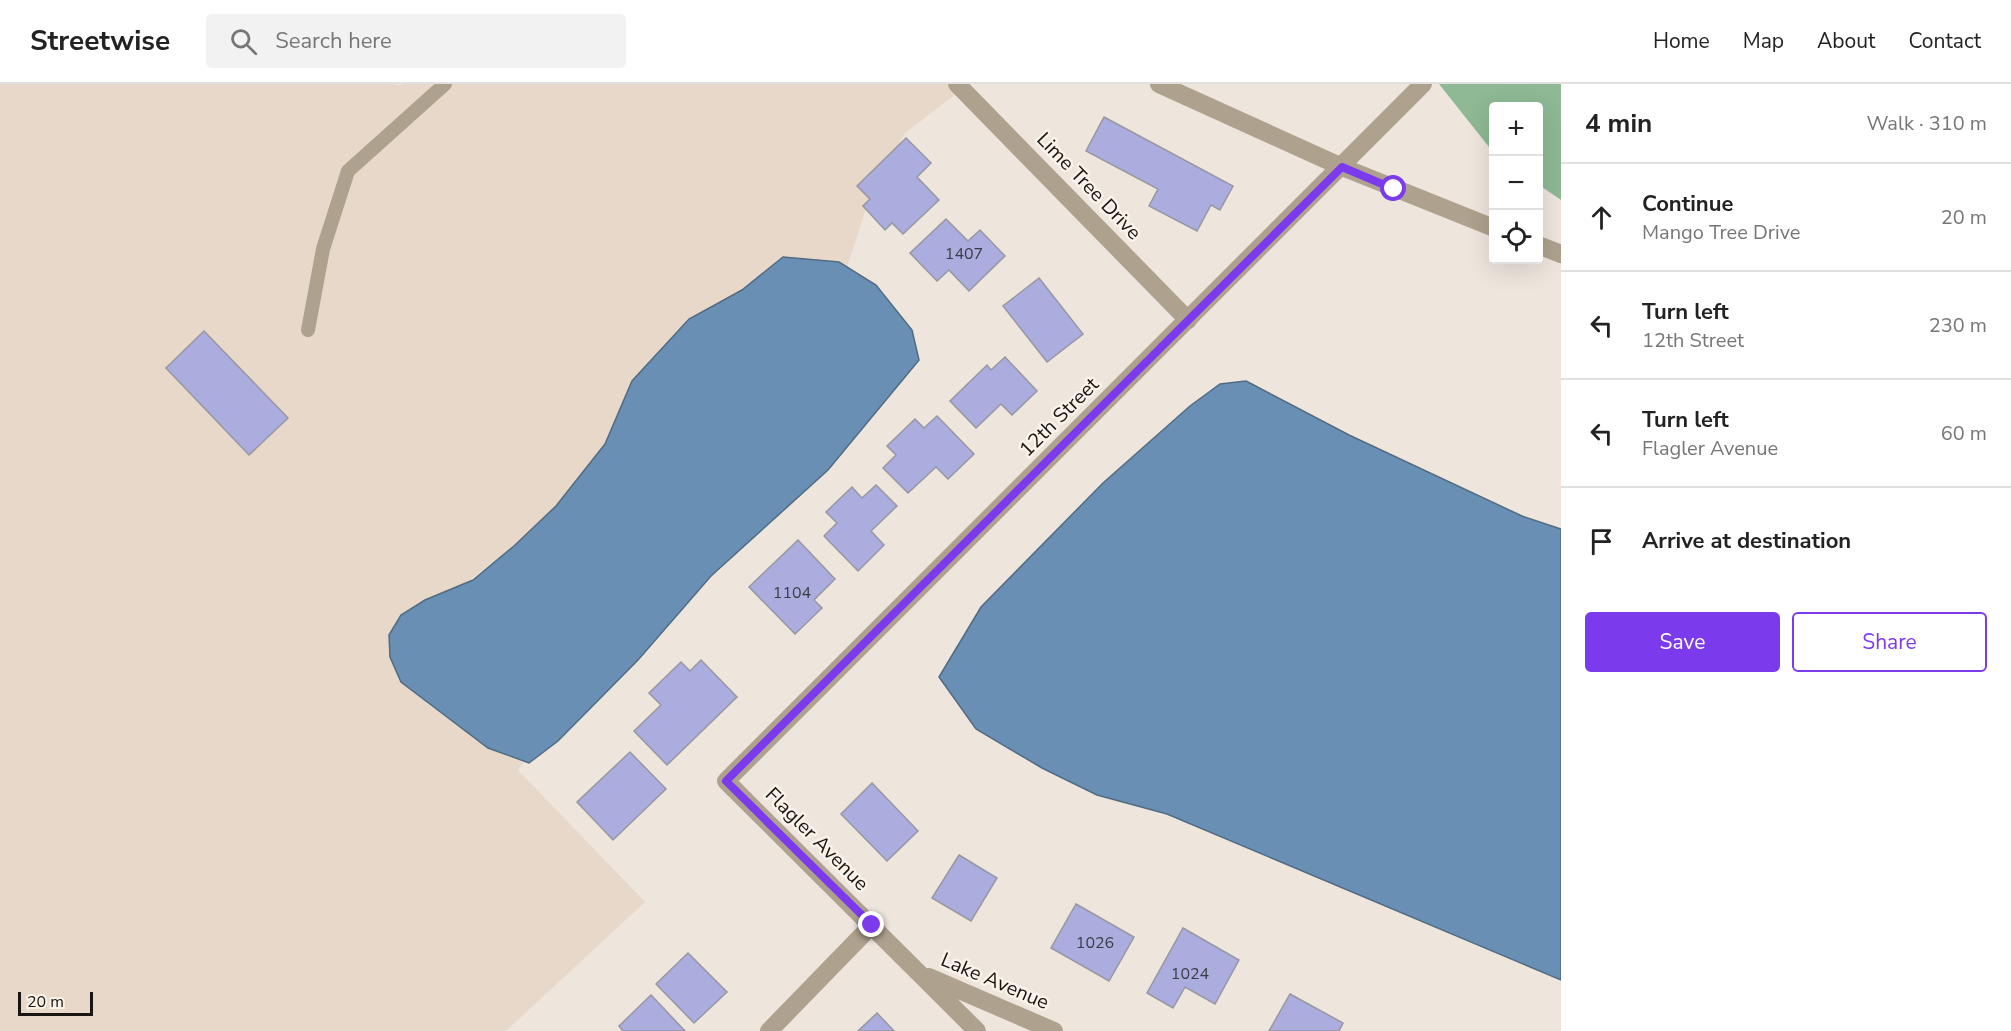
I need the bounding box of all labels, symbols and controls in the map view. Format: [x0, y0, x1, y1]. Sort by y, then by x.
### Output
search box [206, 14, 626, 68]
text: Streetwise [30, 22, 170, 60]
icon: search [227, 25, 260, 58]
text: Search here [275, 26, 392, 56]
text: Home [1653, 27, 1710, 55]
text: Map [1743, 27, 1784, 55]
text: About [1817, 27, 1875, 55]
text: Contact [1908, 27, 1981, 55]
map controls [1489, 102, 1543, 264]
button: + [1489, 102, 1543, 156]
text: 4 min [1585, 106, 1652, 141]
text: Walk · 310 m [1867, 110, 1987, 137]
street label: Lime Tree Drive [1031, 126, 1147, 246]
button: − [1489, 156, 1543, 210]
route start [1380, 175, 1406, 201]
text: Continue [1642, 189, 1733, 219]
icon: ahead [1585, 201, 1618, 234]
text: 20 m [1941, 204, 1987, 231]
button: locate [1489, 210, 1543, 264]
text: Mango Tree Drive [1642, 219, 1800, 246]
house number: 1407 [945, 243, 983, 265]
text: Turn left [1642, 297, 1729, 327]
icon: left [1585, 309, 1618, 342]
text: 230 m [1929, 312, 1987, 339]
text: 12th Street [1642, 327, 1744, 354]
street label: 12th Street [1013, 371, 1105, 463]
text: Turn left [1642, 405, 1729, 435]
icon: left [1585, 417, 1618, 450]
text: 60 m [1941, 420, 1987, 447]
text: Flagler Avenue [1642, 435, 1778, 462]
icon: arrive [1585, 525, 1618, 558]
text: Arrive at destination [1642, 526, 1851, 556]
house number: 1104 [773, 582, 812, 604]
button: Save [1585, 612, 1780, 672]
button: Share [1792, 612, 1987, 672]
street label: Flagler Avenue [759, 781, 875, 897]
route end [858, 911, 884, 937]
house number: 1026 [1076, 932, 1114, 954]
street label: Lake Avenue [937, 946, 1053, 1016]
house number: 1024 [1171, 963, 1210, 985]
scale bar [18, 989, 93, 1016]
text: 20 m [27, 991, 64, 1013]

